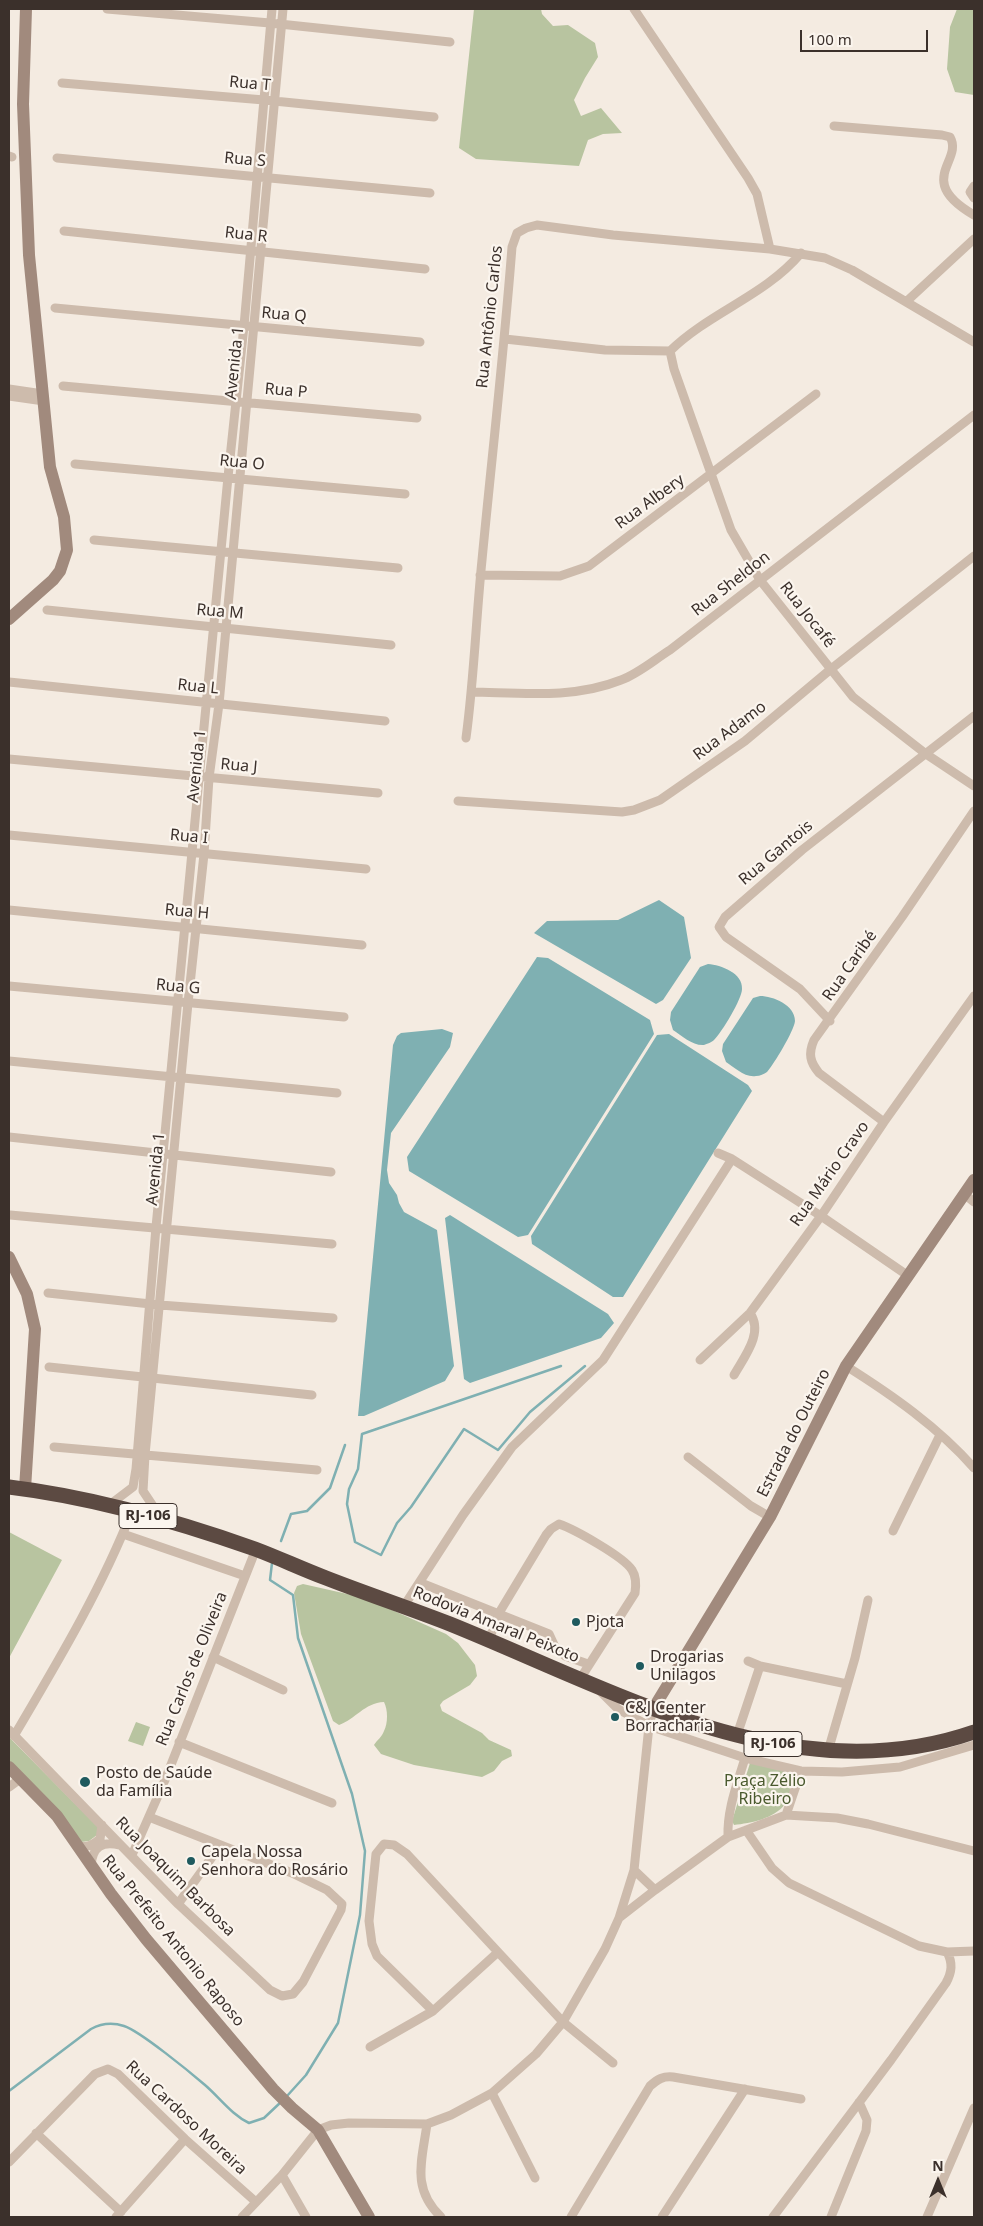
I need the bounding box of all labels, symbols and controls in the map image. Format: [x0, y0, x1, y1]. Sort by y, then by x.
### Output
scale bar [803, 20, 930, 52]
text: 100 m [808, 29, 852, 49]
street label: Rua T [228, 73, 272, 95]
street label: Rua S [223, 149, 267, 171]
street label: Rua R [224, 223, 268, 247]
street label: Rua Antônio Carlos [473, 245, 507, 389]
street label: Rua Q [261, 303, 307, 327]
street label: Avenida 1 [222, 325, 248, 401]
street label: Rua P [264, 380, 308, 402]
street label: Rua O [218, 451, 266, 475]
street label: Rua Albery [612, 470, 688, 534]
street label: Rua Sheldon [688, 547, 774, 621]
street label: Rua Jocafé [775, 578, 839, 652]
street label: Rua M [196, 600, 244, 624]
street label: Rua L [176, 675, 220, 699]
street label: Rua Adamo [690, 697, 770, 765]
street label: Avenida 1 [184, 728, 210, 804]
street label: Rua J [220, 755, 258, 777]
street label: Rua Gantois [735, 816, 817, 890]
street label: Rua I [169, 826, 209, 848]
street label: Rua H [164, 900, 210, 924]
street label: Rua Caribé [819, 927, 881, 1005]
street label: Rua G [155, 975, 201, 999]
street label: Rua Mário Cravo [787, 1118, 873, 1230]
street label: Avenida 1 [143, 1131, 169, 1207]
street label: Estrada do Outeiro [753, 1366, 835, 1500]
road number: RJ-106 [119, 1504, 177, 1528]
street label: Rodovia Amaral Peixoto [410, 1583, 582, 1667]
street label: Rua Carlos de Oliveira [152, 1589, 232, 1749]
place label: Pjota [586, 1612, 624, 1632]
marker: Pjota [570, 1616, 582, 1628]
place label: Drogarias Unilagos [650, 1647, 724, 1685]
marker: Drogarias Unilagos [634, 1660, 646, 1672]
place label: C&J Center Borracharia [625, 1698, 713, 1736]
marker: C&J Center Borracharia [609, 1711, 621, 1723]
road number: RJ-106 [744, 1732, 802, 1756]
place label: Posto de Saúde da Família [96, 1763, 212, 1801]
park label: Praça Zélio Ribeiro [724, 1771, 806, 1809]
marker: Posto de Saúde da Família [78, 1775, 92, 1789]
street label: Rua Joaquim Barbosa [111, 1813, 239, 1941]
place label: Capela Nossa Senhora do Rosário [201, 1842, 348, 1880]
street label: Rua Prefeito Antonio Raposo [98, 1851, 248, 2031]
marker: Capela Nossa Senhora do Rosário [185, 1855, 197, 1867]
street label: Rua Cardoso Moreira [122, 2057, 250, 2179]
north arrow [913, 2156, 963, 2206]
text: N [932, 2156, 944, 2175]

